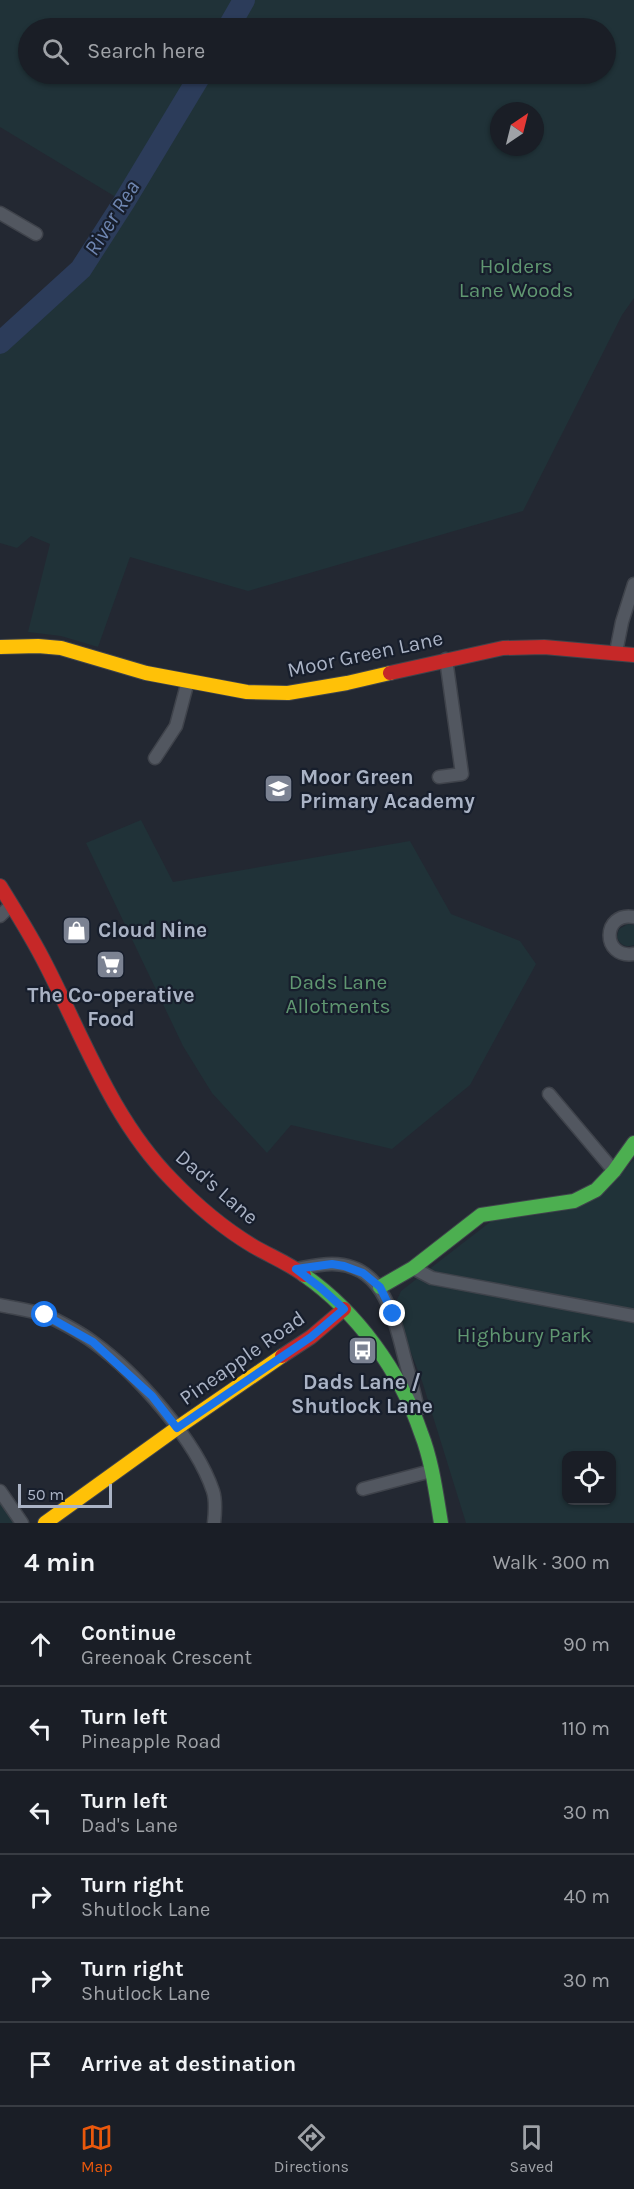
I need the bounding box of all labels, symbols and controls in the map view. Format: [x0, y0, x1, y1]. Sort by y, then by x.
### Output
search box [18, 18, 616, 84]
icon: search [39, 35, 72, 68]
text: Search here [87, 38, 205, 64]
north arrow [490, 102, 544, 156]
water label: River Rea [79, 176, 145, 260]
park label: Holders Lane Woods [459, 254, 573, 302]
street label: Moor Green Lane [285, 626, 445, 682]
place label: Moor Green Primary Academy [300, 765, 475, 813]
school or university icon: Moor Green Primary Academy [263, 773, 295, 805]
shop icon: Cloud Nine [61, 914, 93, 946]
place label: Cloud Nine [98, 918, 207, 942]
supermarket icon: The Co-operative Food [95, 948, 127, 980]
park label: Dads Lane Allotments [285, 970, 391, 1018]
place label: The Co-operative Food [27, 983, 195, 1031]
street label: Dad's Lane [171, 1145, 263, 1229]
route end [379, 1300, 405, 1326]
route start [31, 1301, 57, 1327]
street label: Pineapple Road [175, 1306, 309, 1410]
park label: Highbury Park [457, 1323, 592, 1347]
bus stop icon: Dads Lane / Shutlock Lane [346, 1335, 378, 1367]
place label: Dads Lane / Shutlock Lane [291, 1370, 433, 1418]
map controls [562, 1451, 616, 1505]
button: locate [562, 1451, 616, 1505]
scale bar [18, 1481, 112, 1508]
text: 50 m [27, 1485, 64, 1504]
text: 4 min [24, 1547, 95, 1578]
text: Walk · 300 m [493, 1551, 610, 1574]
text: Continue [81, 1620, 176, 1646]
icon: ahead [24, 1628, 57, 1661]
text: 90 m [563, 1633, 610, 1656]
text: Greenoak Crescent [81, 1646, 252, 1669]
text: Turn left [81, 1704, 168, 1730]
icon: left [24, 1712, 57, 1745]
text: 110 m [561, 1717, 610, 1740]
text: Pineapple Road [81, 1730, 221, 1753]
text: Turn left [81, 1788, 168, 1814]
icon: left [24, 1796, 57, 1829]
text: 30 m [563, 1801, 610, 1824]
text: Dad's Lane [81, 1814, 178, 1837]
text: Turn right [81, 1872, 184, 1898]
icon: right [24, 1880, 57, 1913]
text: 40 m [564, 1885, 610, 1908]
text: Shutlock Lane [81, 1898, 210, 1921]
text: Turn right [81, 1956, 184, 1982]
icon: right [24, 1964, 57, 1997]
text: 30 m [563, 1969, 610, 1992]
text: Shutlock Lane [81, 1982, 210, 2005]
icon: arrive [24, 2048, 57, 2081]
text: Arrive at destination [81, 2051, 296, 2077]
tab: Map [80, 2121, 113, 2176]
tab: Directions [274, 2121, 349, 2176]
tab: Saved [510, 2121, 554, 2176]

